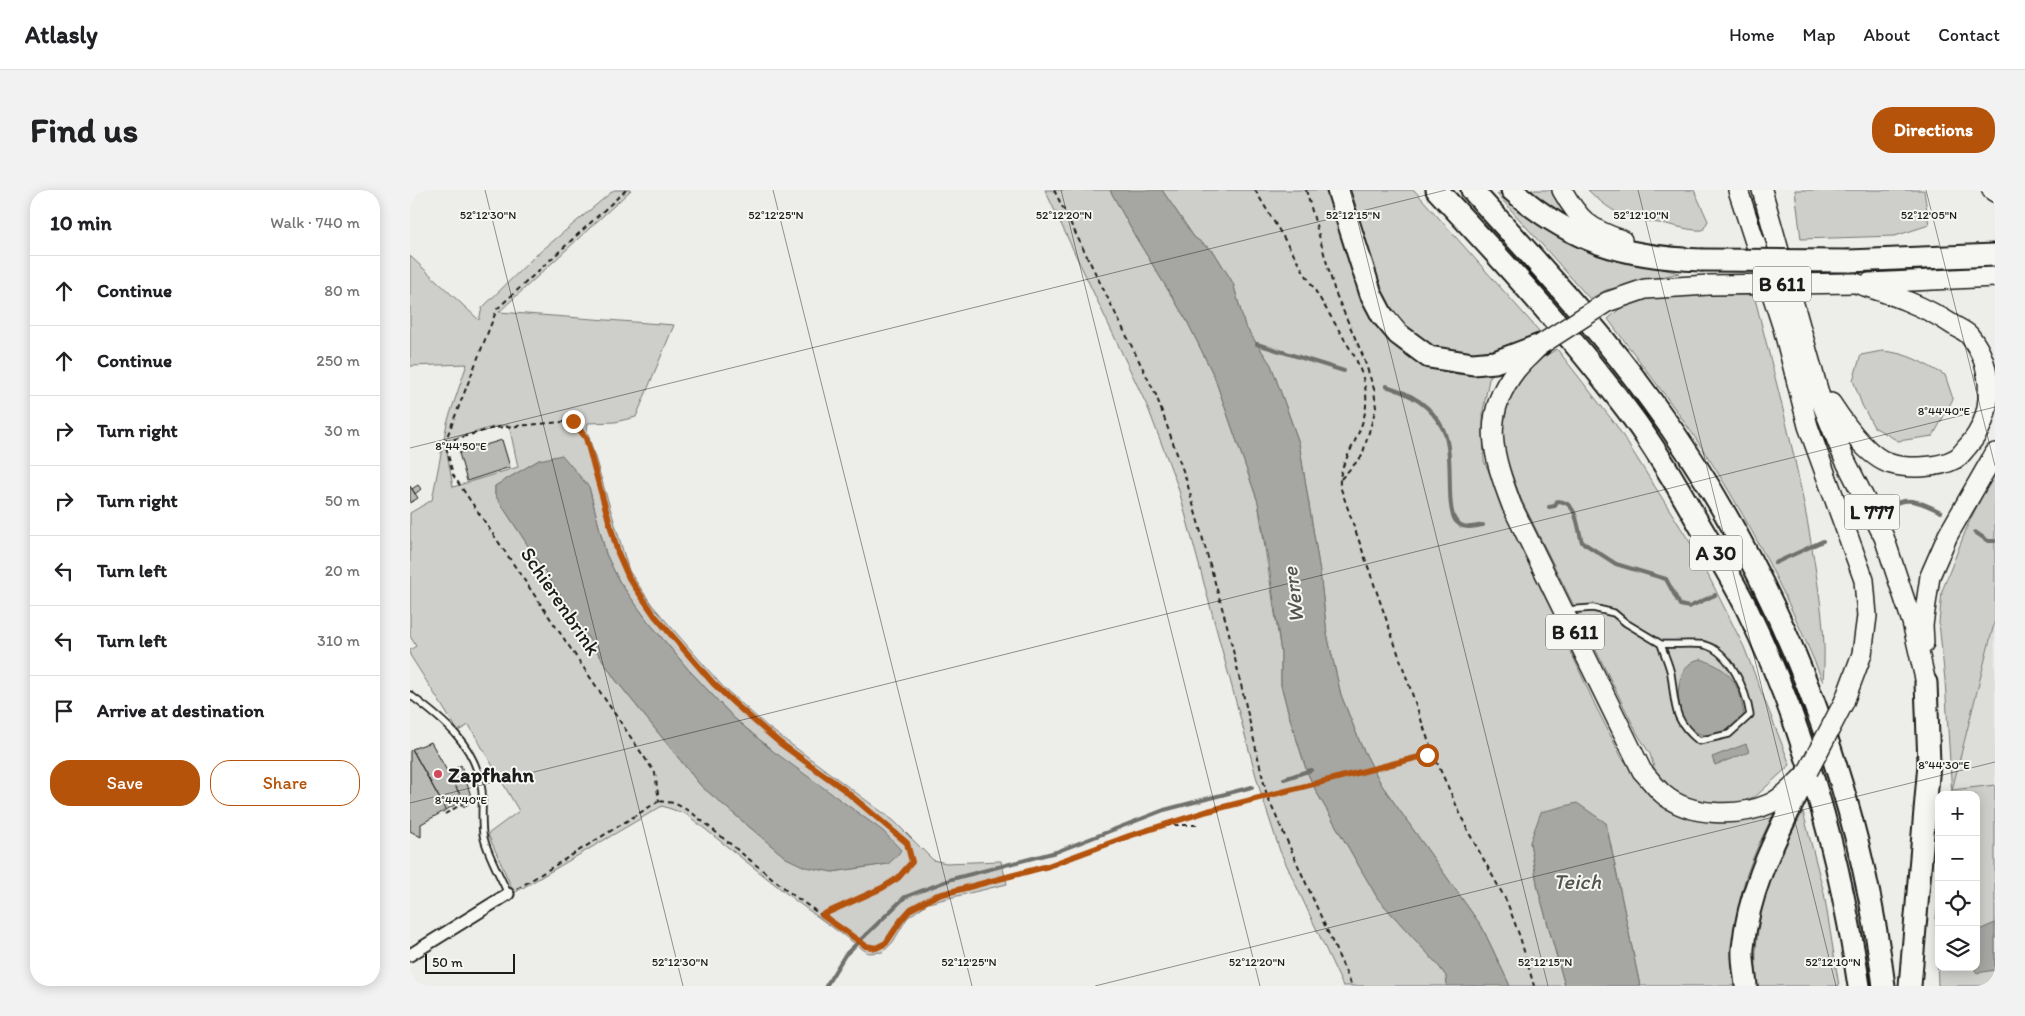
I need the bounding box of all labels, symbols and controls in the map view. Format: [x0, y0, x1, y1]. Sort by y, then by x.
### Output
text: Atlasly [25, 20, 98, 49]
text: Home [1729, 24, 1775, 46]
text: Map [1803, 24, 1836, 46]
text: About [1864, 24, 1910, 46]
text: Contact [1938, 24, 2000, 46]
button: Directions [1872, 107, 1995, 153]
text: Find us [30, 109, 138, 151]
text: 52°12'30"N [460, 208, 516, 222]
text: 52°12'25"N [748, 208, 804, 222]
text: 52°12'20"N [1036, 208, 1092, 222]
text: 52°12'15"N [1326, 208, 1380, 222]
text: 52°12'10"N [1613, 208, 1669, 222]
text: 52°12'05"N [1901, 208, 1957, 222]
text: 10 min [50, 210, 112, 235]
text: Walk · 740 m [270, 213, 360, 232]
road number: B 611 [1753, 266, 1811, 302]
icon: ahead [50, 277, 78, 305]
text: Continue [97, 279, 172, 302]
text: 80 m [324, 281, 360, 300]
icon: ahead [50, 347, 78, 375]
text: Continue [97, 349, 172, 372]
text: 250 m [316, 351, 360, 370]
text: 8°44'40"E [1918, 404, 1971, 418]
route end [562, 410, 585, 433]
icon: right [50, 417, 78, 445]
text: Turn right [97, 419, 178, 442]
text: 30 m [324, 421, 360, 440]
text: 8°44'50"E [435, 439, 487, 453]
icon: right [50, 487, 78, 515]
text: Turn right [97, 489, 178, 512]
text: 50 m [325, 491, 360, 510]
road number: L 777 [1844, 494, 1900, 530]
road number: A 30 [1690, 536, 1742, 570]
street label: Schierenbrink [516, 542, 607, 660]
icon: left [50, 557, 78, 585]
text: Turn left [97, 559, 167, 582]
text: 20 m [325, 561, 360, 580]
water label: Werre [1276, 564, 1310, 624]
road number: B 611 [1546, 614, 1604, 650]
icon: left [50, 627, 78, 655]
text: Turn left [97, 629, 167, 652]
text: 310 m [317, 631, 360, 650]
icon: arrive [50, 697, 78, 725]
text: Arrive at destination [97, 699, 264, 722]
route start [1416, 744, 1439, 767]
text: 8°44'30"E [1918, 758, 1970, 772]
button: Save [50, 760, 200, 806]
button: Share [210, 760, 360, 806]
place label: Zapfhahn [448, 762, 535, 788]
marker: Zapfhahn [432, 768, 444, 780]
map controls [1935, 791, 1980, 971]
button: + [1935, 791, 1980, 836]
text: 8°44'40"E [435, 793, 488, 807]
button: − [1935, 836, 1980, 881]
water label: Teich [1553, 868, 1602, 895]
button: locate [1935, 881, 1980, 926]
button: layers [1935, 926, 1980, 971]
scale bar [425, 951, 515, 974]
text: 50 m [432, 954, 463, 971]
text: 52°12'30"N [652, 955, 708, 969]
text: 52°12'25"N [941, 955, 997, 969]
text: 52°12'20"N [1229, 955, 1285, 969]
text: 52°12'15"N [1518, 955, 1572, 969]
text: 52°12'10"N [1805, 955, 1861, 969]

